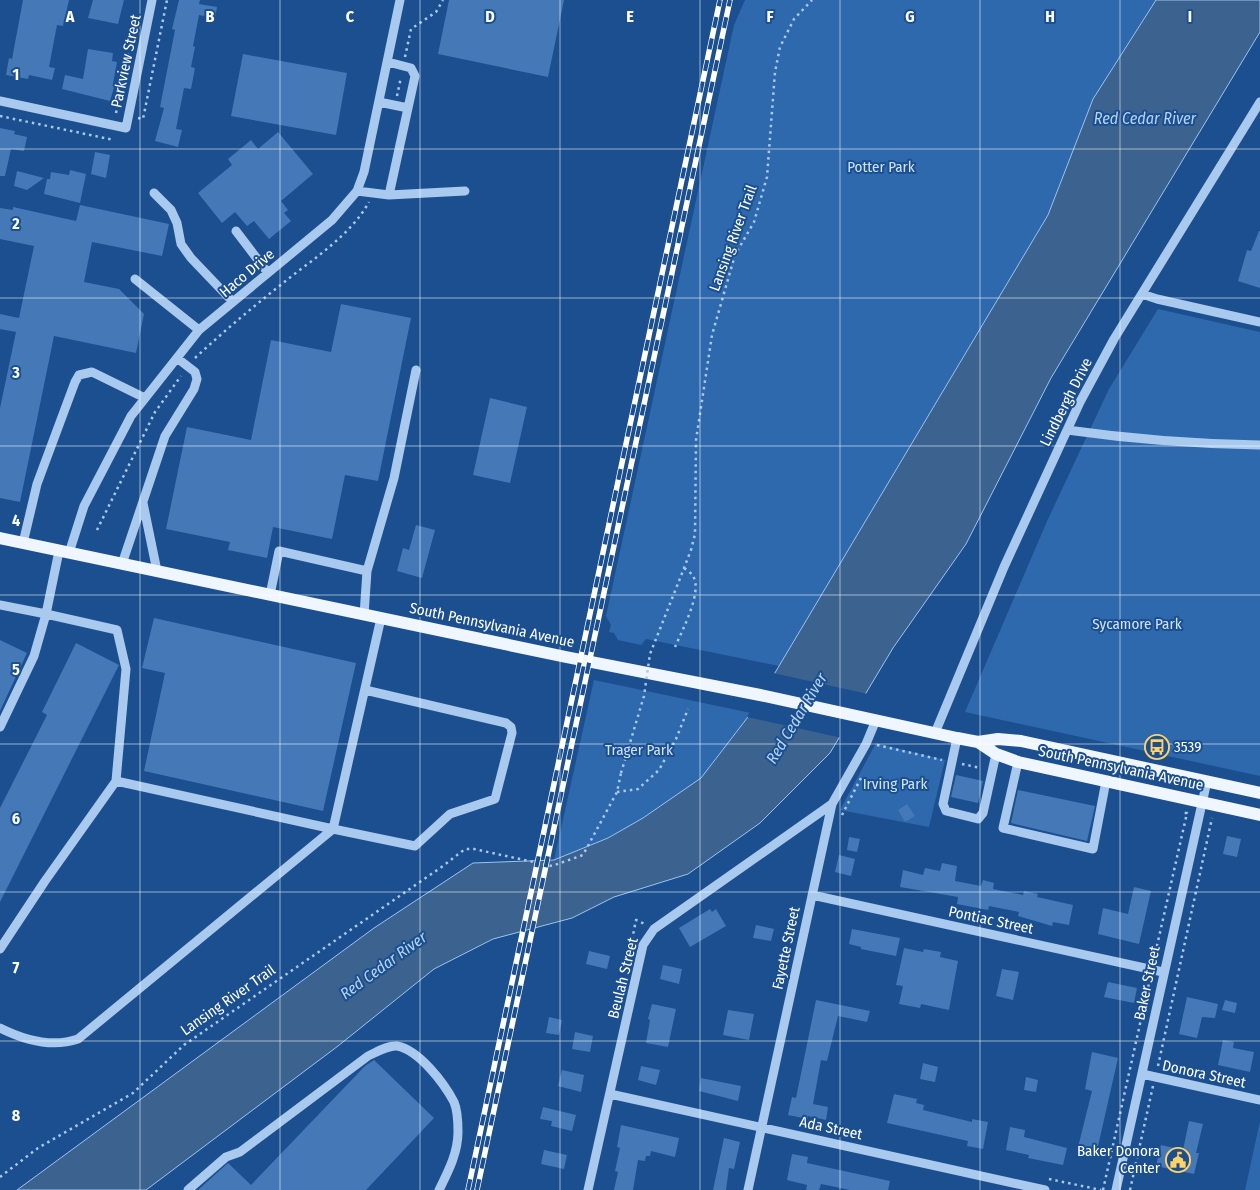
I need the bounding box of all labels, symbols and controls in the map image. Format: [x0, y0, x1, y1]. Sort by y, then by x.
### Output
text: A [65, 7, 75, 26]
text: B [206, 7, 215, 26]
text: C [346, 7, 355, 26]
text: D [485, 7, 495, 26]
text: E [626, 7, 634, 26]
text: F [766, 7, 774, 26]
text: G [905, 7, 915, 26]
text: H [1045, 7, 1055, 26]
text: I [1188, 7, 1192, 26]
street label: Parkview Street [107, 13, 145, 109]
text: 1 [13, 65, 19, 84]
water label: Red Cedar River [1094, 109, 1197, 128]
park label: Potter Park [847, 158, 915, 176]
street label: Lansing River Trail [705, 182, 761, 293]
text: 2 [11, 214, 20, 233]
street label: Haco Drive [216, 245, 278, 301]
street label: Lindbergh Drive [1036, 355, 1096, 449]
text: 3 [11, 363, 20, 382]
text: 4 [12, 511, 20, 530]
street label: South Pennsylvania Avenue [408, 599, 576, 651]
park label: Sycamore Park [1092, 615, 1182, 633]
text: 5 [12, 660, 20, 679]
water label: Red Cedar River [762, 669, 831, 767]
bus stop icon: 3539 [1144, 734, 1170, 760]
place label: 3539 [1174, 738, 1201, 756]
park label: Trager Park [605, 741, 673, 759]
street label: South Pennsylvania Avenue [1037, 742, 1205, 794]
park label: Irving Park [863, 775, 927, 793]
text: 6 [12, 809, 20, 828]
street label: Pontiac Street [947, 902, 1035, 938]
street label: Fayette Street [768, 905, 804, 991]
water label: Red Cedar River [336, 927, 431, 1003]
street label: Beulah Street [604, 935, 642, 1020]
street label: Baker Street [1130, 944, 1164, 1022]
text: 7 [13, 958, 20, 977]
street label: Lansing River Trail [177, 961, 279, 1039]
street label: Donora Street [1161, 1056, 1247, 1092]
text: 8 [12, 1106, 21, 1125]
street label: Ada Street [798, 1113, 864, 1143]
place label: Baker Donora Center [1077, 1142, 1161, 1177]
public building icon: Baker Donora Center [1165, 1147, 1191, 1173]

